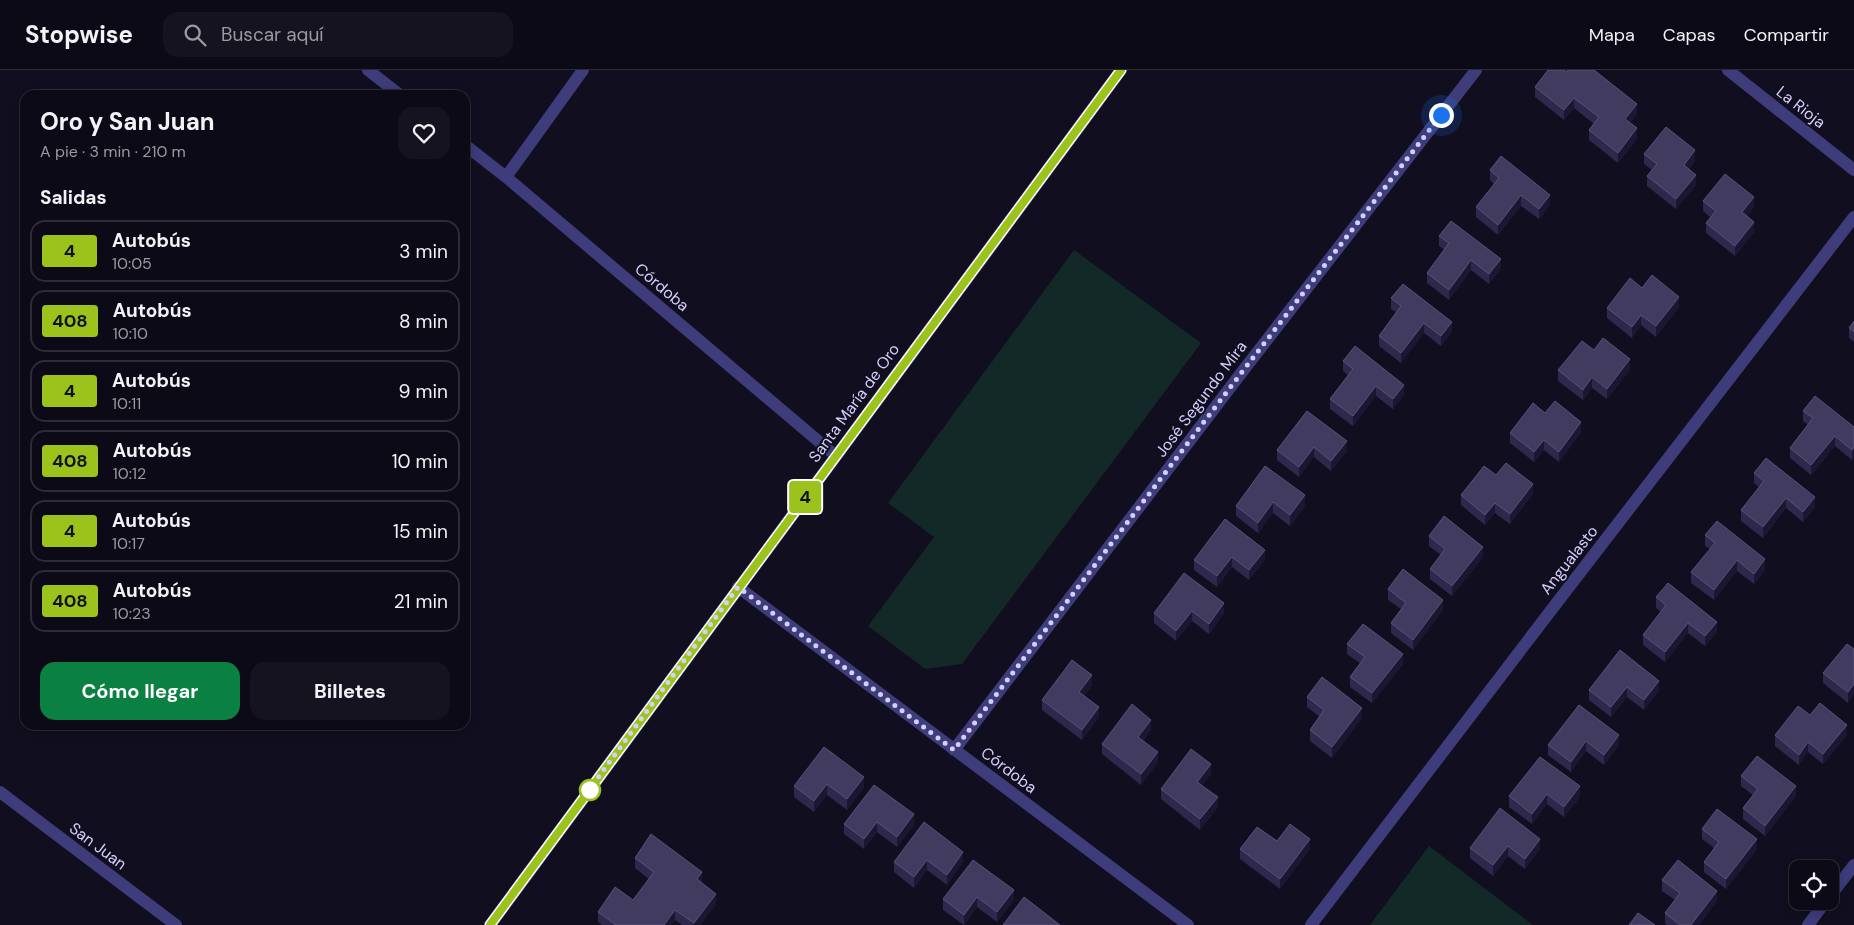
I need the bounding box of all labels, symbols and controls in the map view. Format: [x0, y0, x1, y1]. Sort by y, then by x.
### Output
search box [163, 12, 513, 57]
text: Stopwise [25, 19, 133, 50]
icon: search [181, 21, 209, 49]
text: Buscar aquí [221, 22, 324, 47]
text: Mapa [1589, 23, 1635, 47]
text: Capas [1663, 23, 1716, 47]
text: Compartir [1744, 23, 1829, 47]
street label: La Rioja [1772, 81, 1830, 133]
your location [1429, 103, 1454, 128]
text: Oro y San Juan [40, 106, 215, 137]
button: heart [398, 107, 450, 159]
text: A pie · 3 min · 210 m [40, 141, 186, 162]
text: Salidas [40, 185, 107, 210]
text: Autobús [112, 228, 191, 253]
text: 4 [64, 239, 75, 263]
text: 3 min [399, 239, 448, 264]
text: 10:05 [112, 253, 152, 274]
street label: Córdoba [630, 258, 694, 316]
text: Autobús [113, 298, 192, 323]
text: 408 [52, 309, 88, 333]
text: 8 min [399, 309, 448, 334]
text: 10:10 [113, 323, 148, 344]
street label: José Segundo Mira [1150, 337, 1252, 461]
street label: Santa María de Oro [804, 339, 904, 467]
text: Autobús [112, 368, 191, 393]
text: 4 [64, 379, 75, 403]
text: 9 min [399, 379, 448, 404]
text: 10:11 [112, 393, 141, 414]
text: Autobús [113, 438, 192, 463]
text: 408 [52, 449, 88, 473]
text: 10 min [392, 449, 448, 474]
text: 10:12 [113, 463, 146, 484]
line badge: 4 [789, 481, 821, 513]
text: 4 [799, 485, 811, 509]
text: Autobús [112, 508, 191, 533]
text: 4 [64, 519, 75, 543]
text: 15 min [393, 519, 448, 544]
street label: Angualasto [1535, 521, 1603, 599]
text: 10:17 [112, 533, 145, 554]
text: Autobús [113, 578, 192, 603]
text: 408 [52, 589, 88, 613]
text: 21 min [394, 589, 448, 614]
text: 10:23 [113, 603, 151, 624]
button: Cómo llegar [40, 662, 240, 720]
button: Billetes [250, 662, 450, 720]
street label: Córdoba [977, 742, 1041, 798]
unlabelled marker [579, 779, 601, 801]
street label: San Juan [65, 818, 131, 874]
map controls [1789, 860, 1839, 910]
button: locate [1789, 860, 1839, 910]

